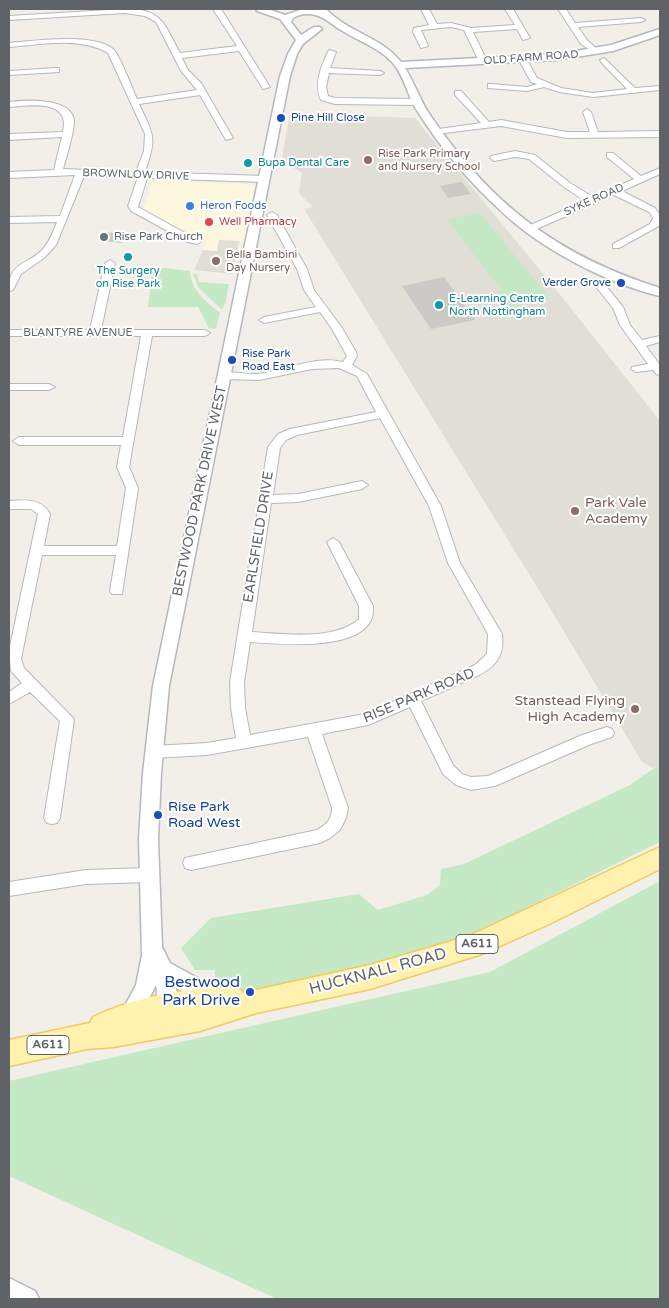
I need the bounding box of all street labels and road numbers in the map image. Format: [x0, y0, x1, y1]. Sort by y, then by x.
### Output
street label: OLD FARM ROAD [483, 48, 579, 68]
street label: BROWNLOW DRIVE [82, 167, 190, 183]
street label: SYKE ROAD [562, 181, 626, 219]
street label: BLANTYRE AVENUE [23, 326, 133, 340]
street label: BESTWOOD PARK DRIVE WEST [169, 384, 231, 598]
street label: EARLSFIELD DRIVE [240, 470, 278, 604]
street label: RISE PARK ROAD [361, 665, 477, 727]
road number: A611 [456, 934, 498, 954]
street label: HUCKNALL ROAD [307, 944, 449, 1000]
road number: A611 [27, 1036, 69, 1054]

